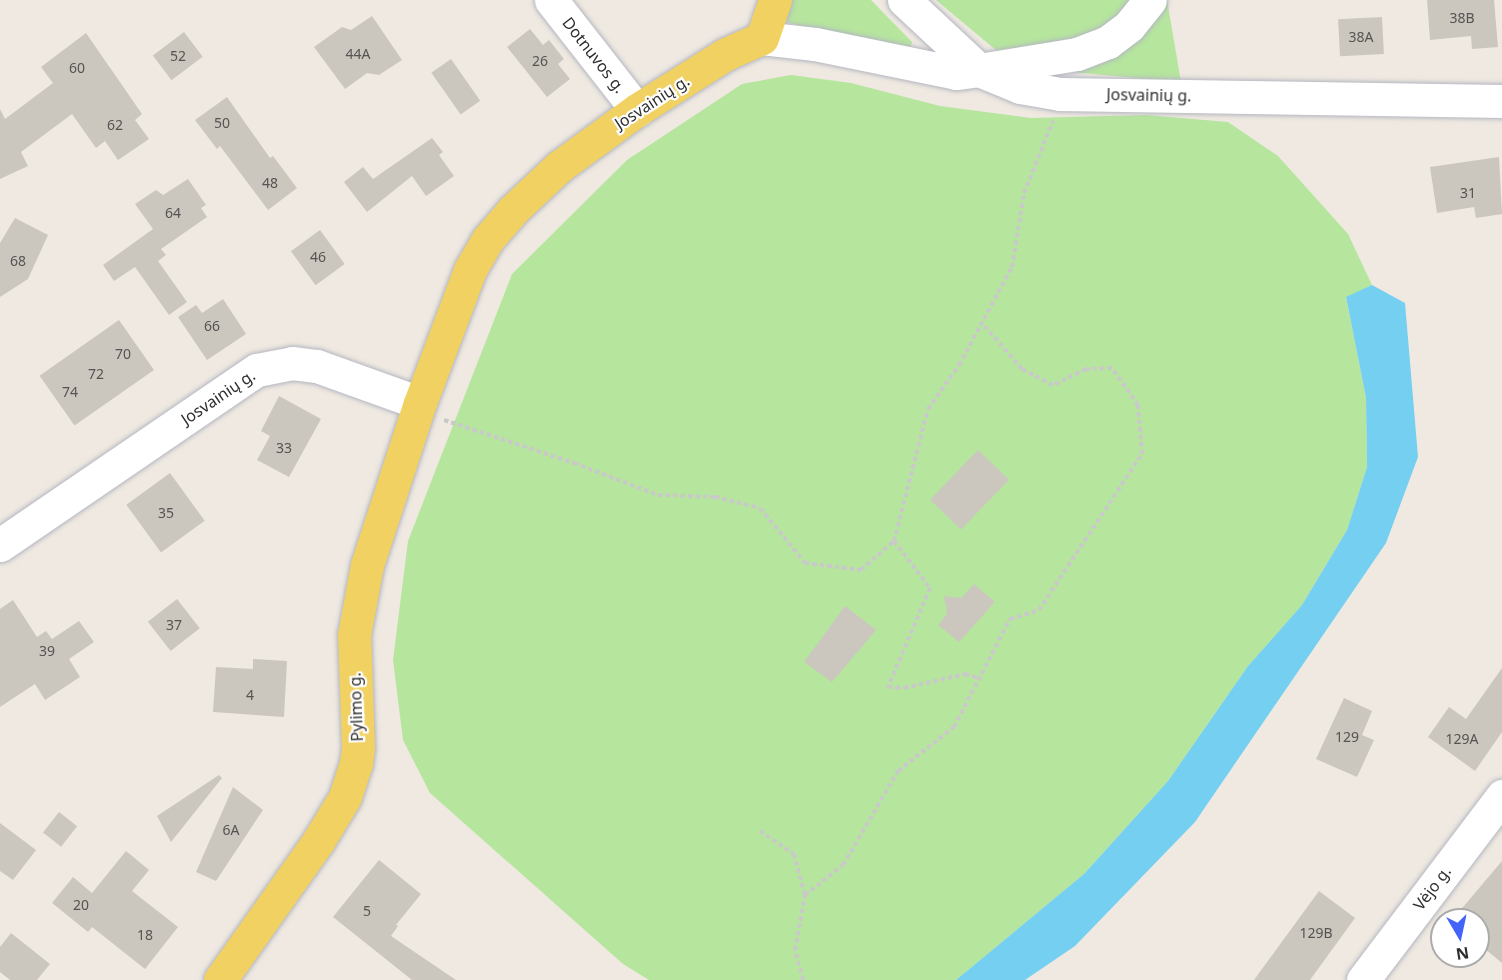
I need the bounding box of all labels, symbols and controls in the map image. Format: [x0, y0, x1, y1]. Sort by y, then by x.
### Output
house number: 38B [1449, 10, 1475, 26]
street label: Dotnuvos g. [559, 13, 629, 97]
house number: 38A [1349, 29, 1373, 45]
house number: 44A [346, 46, 370, 62]
house number: 52 [170, 48, 186, 64]
house number: 26 [532, 53, 548, 69]
house number: 60 [69, 60, 85, 76]
street label: Josvainių g. [611, 71, 693, 133]
street label: Josvainių g. [1106, 85, 1192, 105]
house number: 50 [214, 115, 230, 131]
house number: 62 [107, 117, 123, 133]
house number: 48 [262, 175, 278, 191]
house number: 31 [1460, 185, 1476, 201]
house number: 64 [165, 205, 181, 221]
house number: 46 [310, 249, 326, 265]
house number: 68 [10, 253, 26, 269]
house number: 66 [204, 318, 220, 334]
house number: 70 [115, 346, 131, 362]
street label: Josvainių g. [177, 365, 259, 429]
house number: 72 [88, 366, 104, 382]
house number: 74 [62, 384, 78, 400]
house number: 33 [276, 440, 292, 456]
house number: 35 [158, 505, 174, 521]
house number: 37 [166, 617, 182, 633]
house number: 39 [39, 643, 55, 659]
street label: Pylimo g. [345, 672, 367, 742]
house number: 4 [246, 687, 254, 703]
house number: 129 [1335, 729, 1359, 745]
house number: 129A [1446, 731, 1478, 747]
house number: 6A [223, 822, 239, 838]
street label: Vėjo g. [1409, 862, 1455, 914]
house number: 20 [73, 897, 89, 913]
house number: 5 [363, 903, 371, 919]
north arrow [1430, 908, 1490, 968]
house number: 129B [1299, 925, 1333, 941]
house number: 18 [137, 927, 153, 943]
text: N [1454, 942, 1471, 966]

